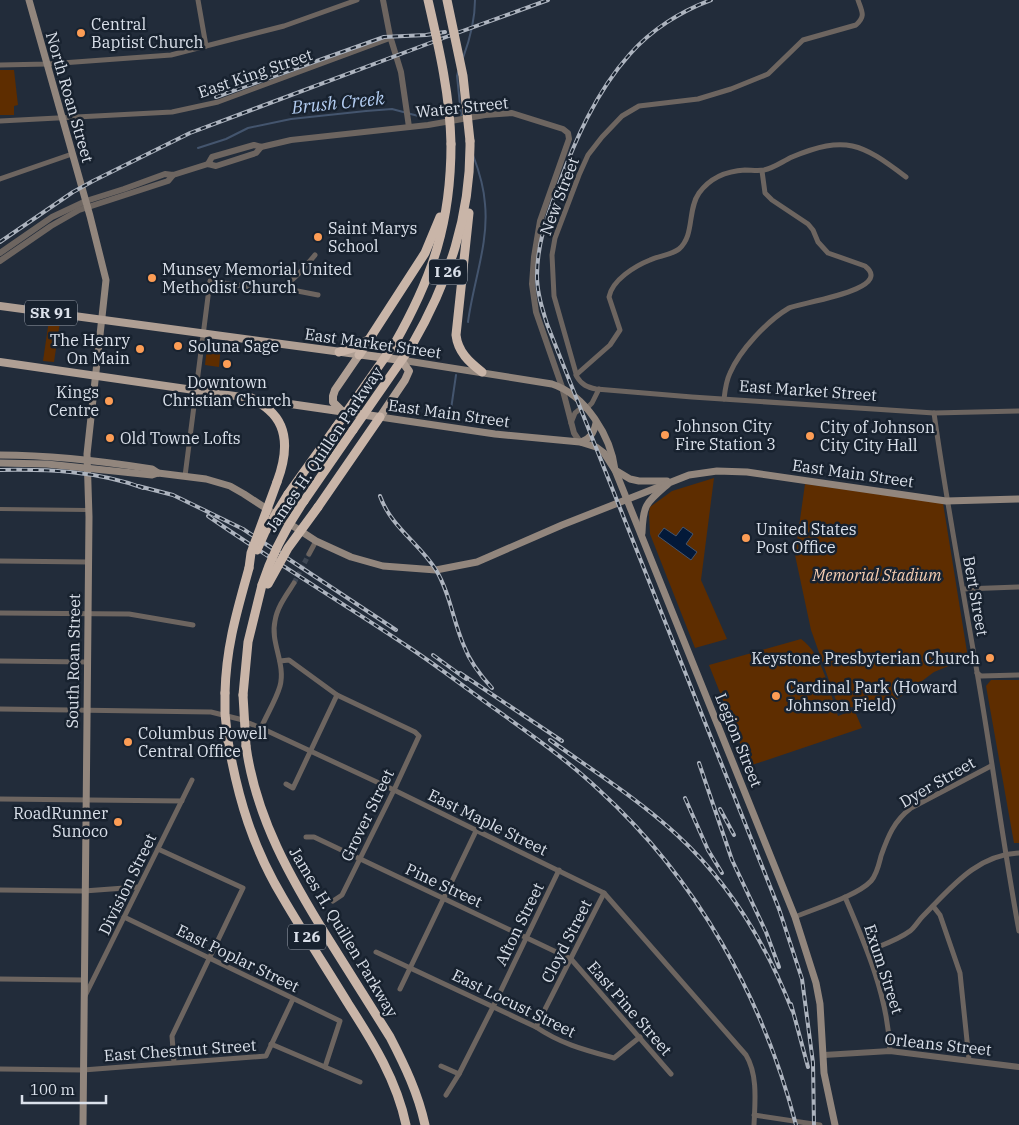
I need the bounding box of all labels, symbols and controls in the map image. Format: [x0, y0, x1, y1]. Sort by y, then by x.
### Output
place label: Central Baptist Church [91, 14, 204, 52]
marker: Central Baptist Church [75, 27, 87, 39]
street label: North Roan Street [42, 29, 98, 165]
street label: East King Street [195, 44, 315, 102]
water label: Brush Creek [289, 86, 386, 119]
street label: Water Street [415, 92, 510, 122]
street label: New Street [535, 154, 583, 238]
place label: Saint Marys School [328, 218, 417, 256]
marker: Saint Marys School [312, 231, 324, 243]
place label: Munsey Memorial United Methodist Church [162, 259, 352, 297]
road number: I 26 [429, 260, 467, 284]
marker: Munsey Memorial United Methodist Church [146, 272, 158, 284]
road number: SR 91 [25, 300, 77, 326]
street label: East Market Street [303, 324, 443, 363]
place label: The Henry On Main [50, 330, 130, 368]
place label: Soluna Sage [188, 336, 279, 356]
marker: Soluna Sage [172, 340, 184, 352]
marker: The Henry On Main [134, 343, 146, 355]
marker: Downtown Christian Church [221, 358, 233, 370]
street label: James H. Quillen Parkway [261, 362, 387, 535]
place label: Downtown Christian Church [162, 372, 292, 410]
street label: East Market Street [739, 375, 878, 405]
place label: Kings Centre [49, 382, 99, 420]
marker: Kings Centre [103, 395, 115, 407]
street label: East Main Street [387, 395, 511, 431]
place label: Johnson City Fire Station 3 [675, 416, 776, 454]
place label: City of Johnson City City Hall [820, 417, 935, 455]
place label: Old Towne Lofts [120, 428, 241, 448]
marker: Johnson City Fire Station 3 [659, 429, 671, 441]
marker: City of Johnson City City Hall [804, 430, 816, 442]
marker: Old Towne Lofts [104, 432, 116, 444]
street label: East Main Street [791, 455, 915, 491]
place label: United States Post Office [756, 519, 857, 557]
marker: United States Post Office [740, 532, 752, 544]
street label: Bert Street [959, 554, 993, 638]
park label: Memorial Stadium [812, 565, 942, 585]
street label: South Roan Street [62, 593, 84, 729]
place label: Keystone Presbyterian Church [751, 648, 980, 668]
marker: Keystone Presbyterian Church [984, 652, 996, 664]
place label: Cardinal Park (Howard Johnson Field) [786, 677, 958, 715]
street label: Legion Street [711, 690, 767, 790]
marker: Cardinal Park (Howard Johnson Field) [770, 690, 782, 702]
place label: Columbus Powell Central Office [138, 723, 267, 761]
marker: Columbus Powell Central Office [122, 736, 134, 748]
street label: Dyer Street [896, 752, 979, 812]
street label: Grover Street [336, 765, 398, 864]
street label: East Maple Street [425, 784, 551, 860]
place label: RoadRunner Sunoco [13, 803, 108, 841]
marker: RoadRunner Sunoco [112, 816, 124, 828]
street label: Division Street [94, 830, 160, 938]
street label: James H. Quillen Parkway [285, 843, 403, 1021]
street label: Pine Street [402, 859, 486, 912]
street label: Afton Street [490, 879, 548, 969]
street label: Cloyd Street [536, 896, 596, 986]
street label: East Poplar Street [173, 920, 303, 996]
street label: Exum Street [860, 922, 908, 1017]
road number: I 26 [288, 924, 326, 950]
street label: East Pine Street [584, 957, 677, 1060]
street label: East Locust Street [449, 964, 579, 1042]
street label: Orleans Street [883, 1028, 993, 1060]
street label: East Chestnut Street [103, 1035, 257, 1065]
scale bar [22, 1072, 106, 1104]
text: 100 m [30, 1080, 75, 1099]

